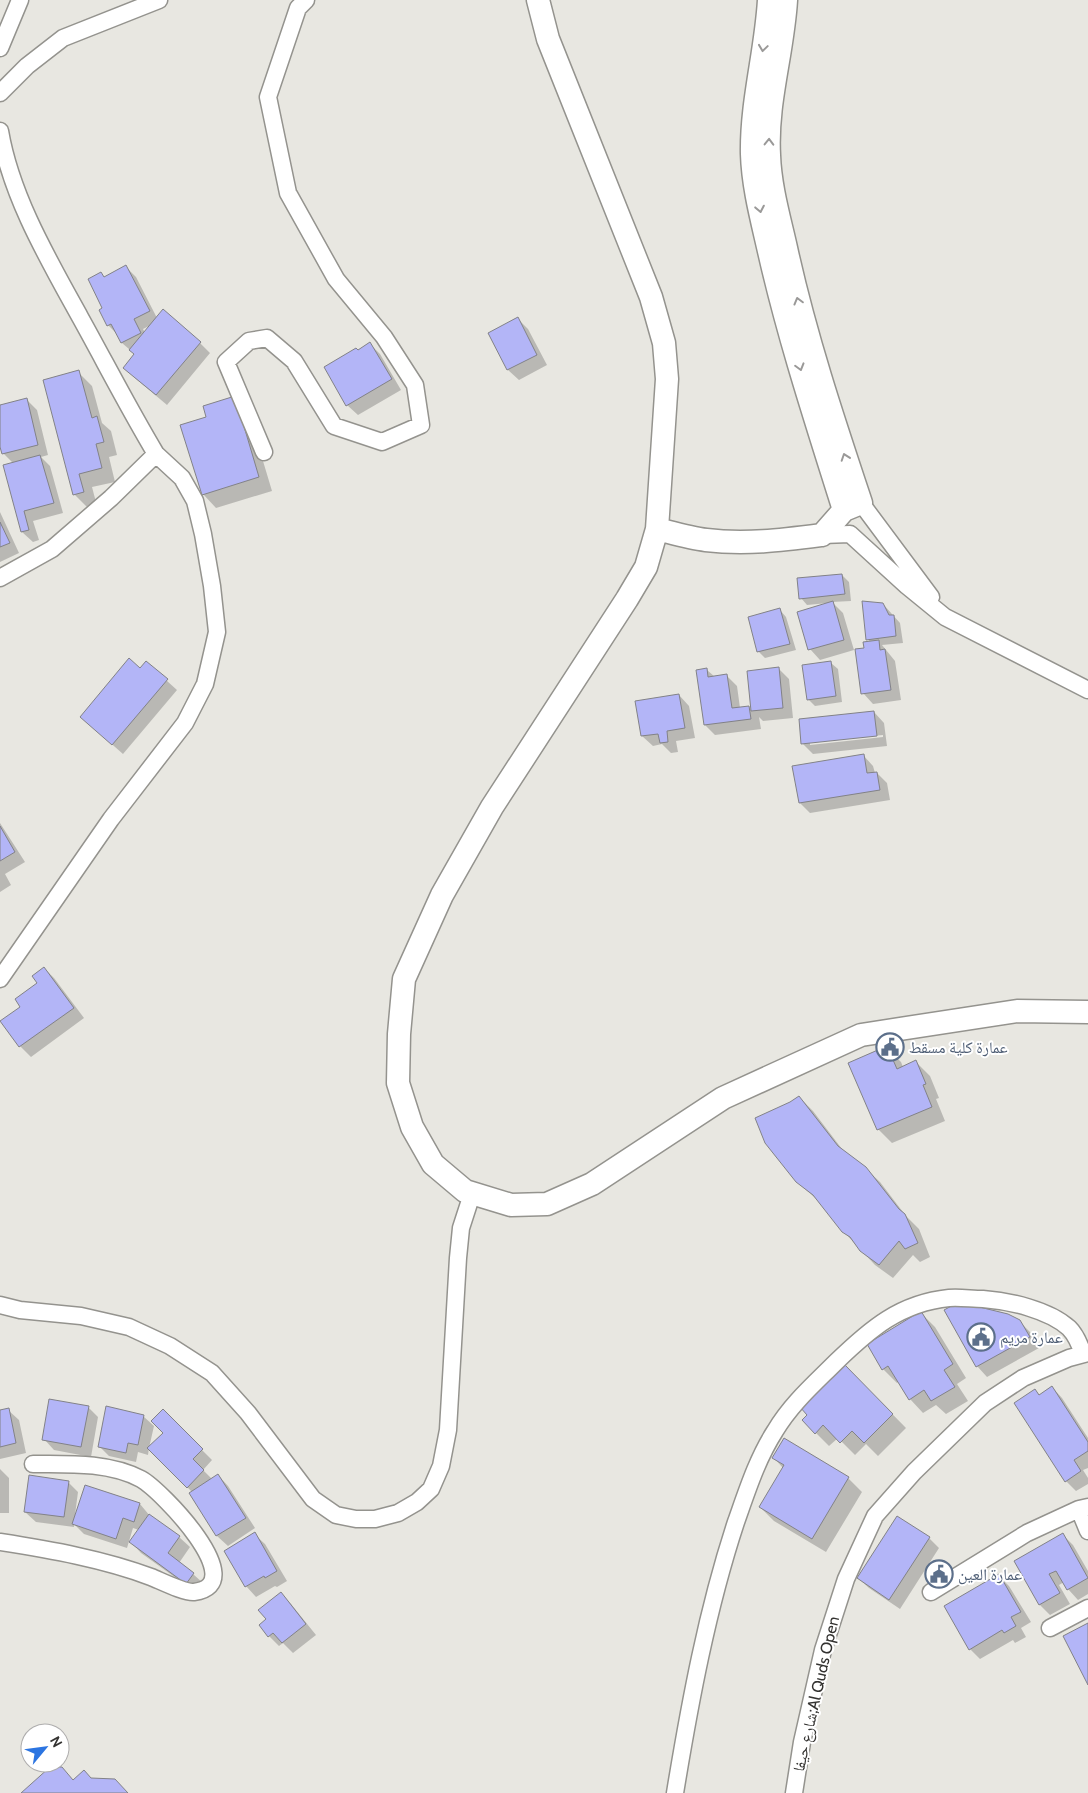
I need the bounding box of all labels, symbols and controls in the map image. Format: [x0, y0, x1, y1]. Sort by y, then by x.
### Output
one-way arrow [758, 44, 768, 53]
one-way arrow [764, 138, 774, 146]
one-way arrow [754, 205, 765, 214]
one-way arrow [793, 297, 804, 306]
one-way arrow [794, 362, 804, 371]
one-way arrow [841, 453, 851, 461]
public building icon: عمارة كلية مسقط [875, 1032, 905, 1062]
place label: عمارة كلية مسقط [909, 1038, 1008, 1057]
public building icon: عمارة مريم [966, 1322, 996, 1352]
place label: عمارة مريم [1000, 1328, 1063, 1348]
public building icon: عمارة العين [924, 1559, 954, 1589]
place label: عمارة العين [958, 1565, 1022, 1585]
street label: شارع حيفا;Al Quds Open [789, 1614, 844, 1774]
north arrow [20, 1723, 70, 1773]
text: N [46, 1733, 67, 1750]

